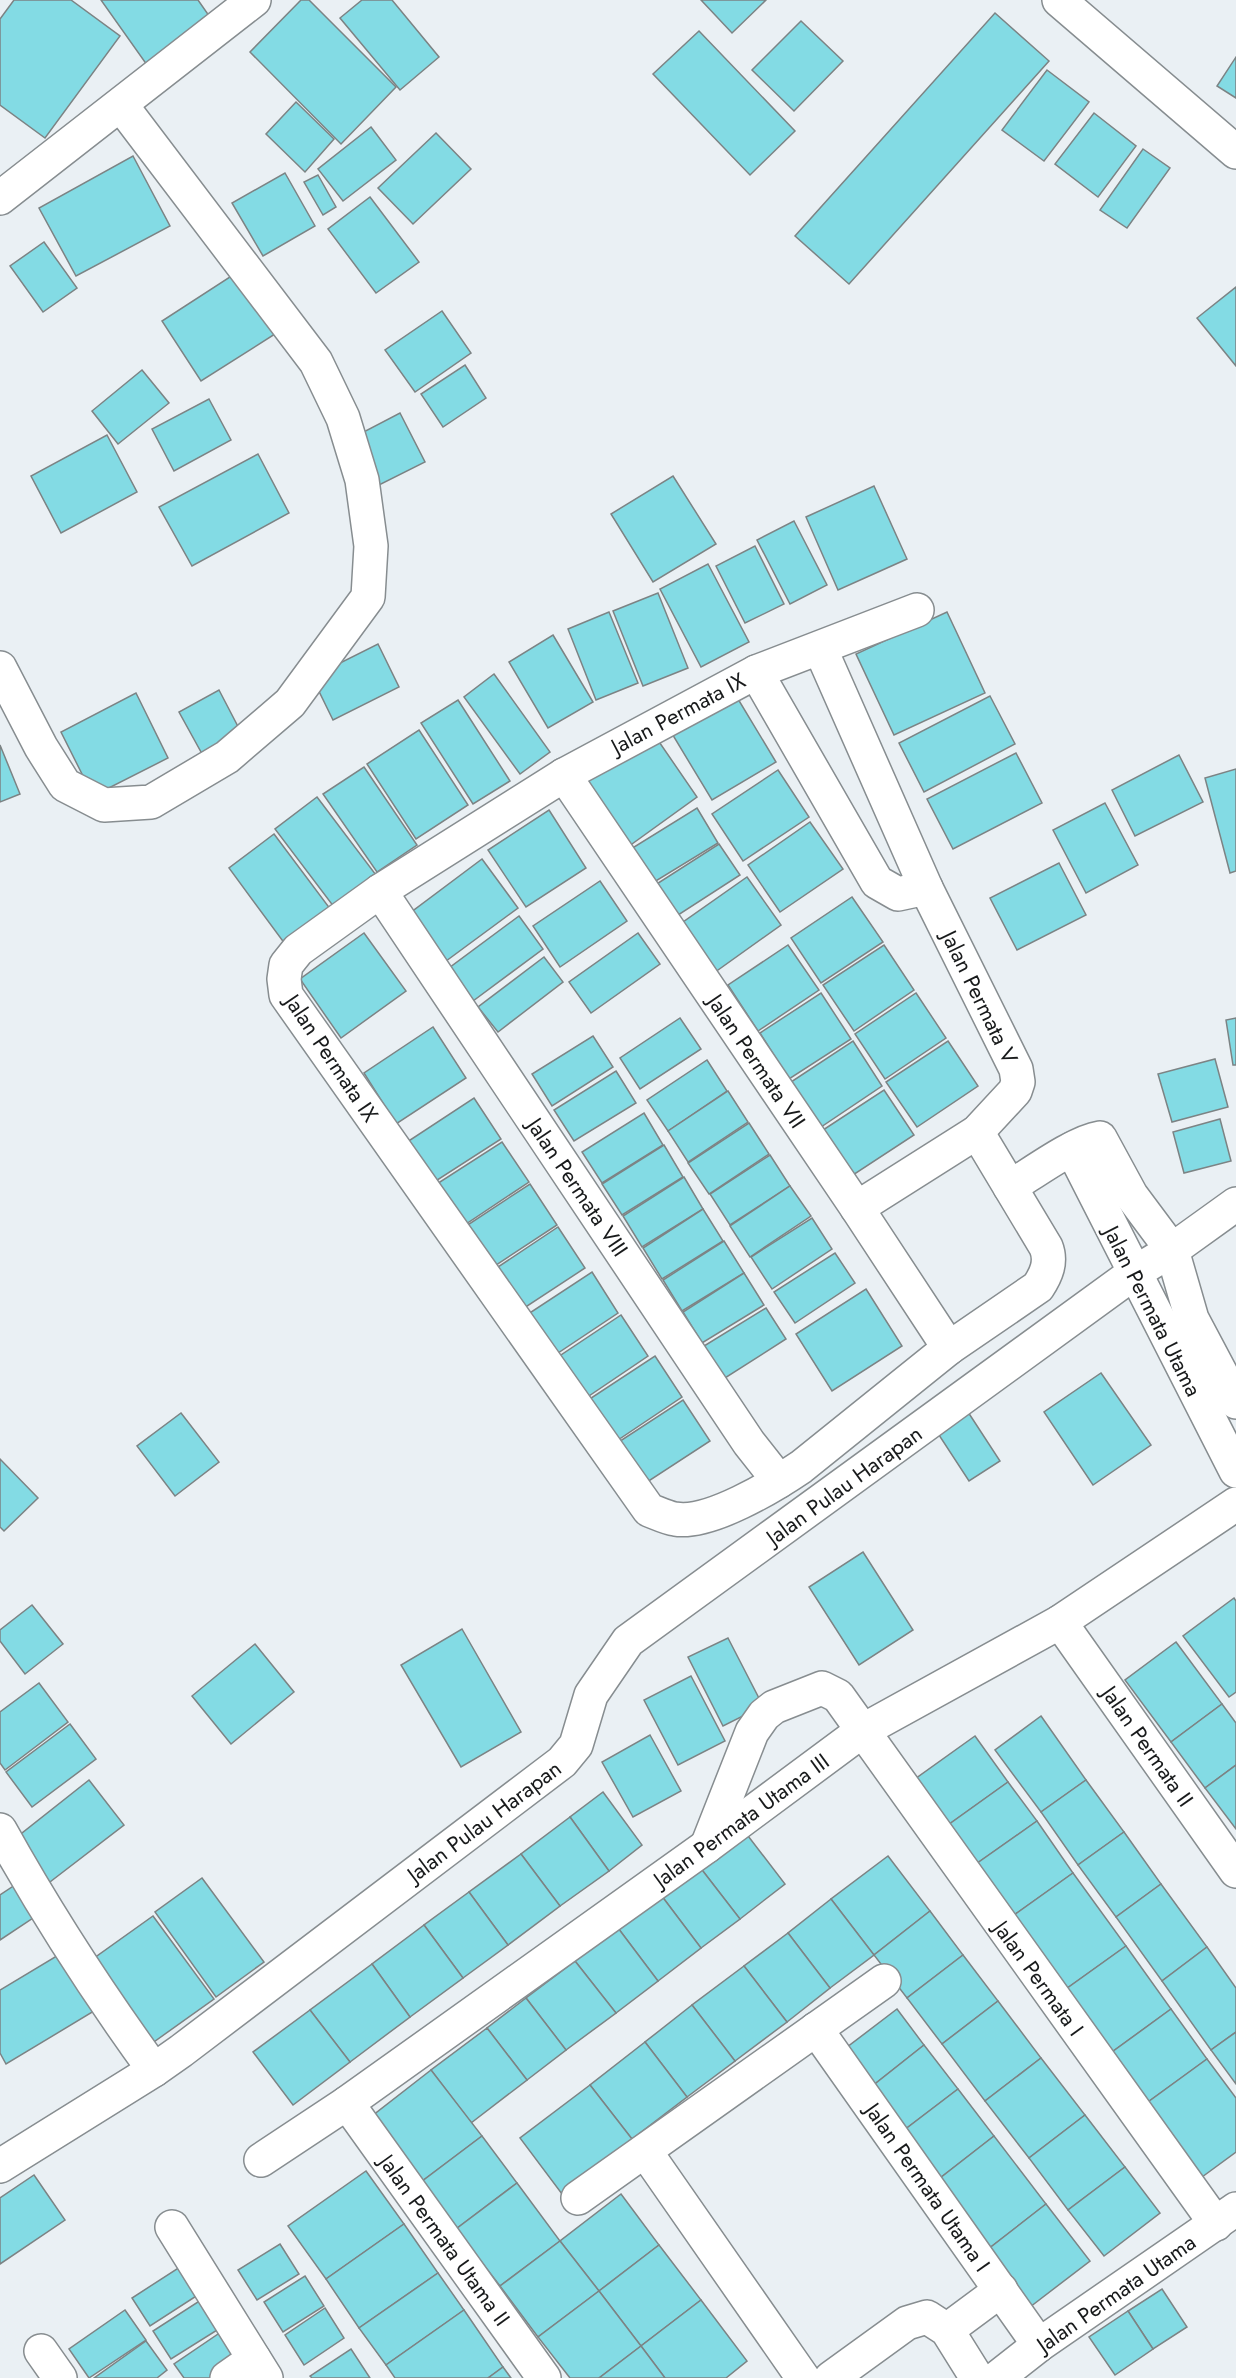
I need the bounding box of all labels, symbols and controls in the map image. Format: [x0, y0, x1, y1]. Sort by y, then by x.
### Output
street label: Jalan Permata IX [603, 664, 751, 763]
street label: Jalan Permata V [933, 922, 1026, 1069]
street label: Jalan Permata IX [276, 985, 387, 1128]
street label: Jalan Permata VII [699, 985, 814, 1134]
street label: Jalan Permata VIII [518, 1109, 636, 1263]
street label: Jalan Permata Utama [1095, 1218, 1210, 1402]
street label: Jalan Pulau Harapan [757, 1417, 929, 1554]
street label: Jalan Permata II [1093, 1677, 1202, 1813]
street label: Jalan Permata Utama III [644, 1745, 835, 1897]
street label: Jalan Pulau Harapan [398, 1752, 568, 1891]
street label: Jalan Permata I [984, 1911, 1092, 2042]
street label: Jalan Permata Utama I [856, 2094, 998, 2278]
street label: Jalan Permata Utama II [370, 2145, 518, 2332]
street label: Jalan Permata Utama [1028, 2226, 1202, 2362]

